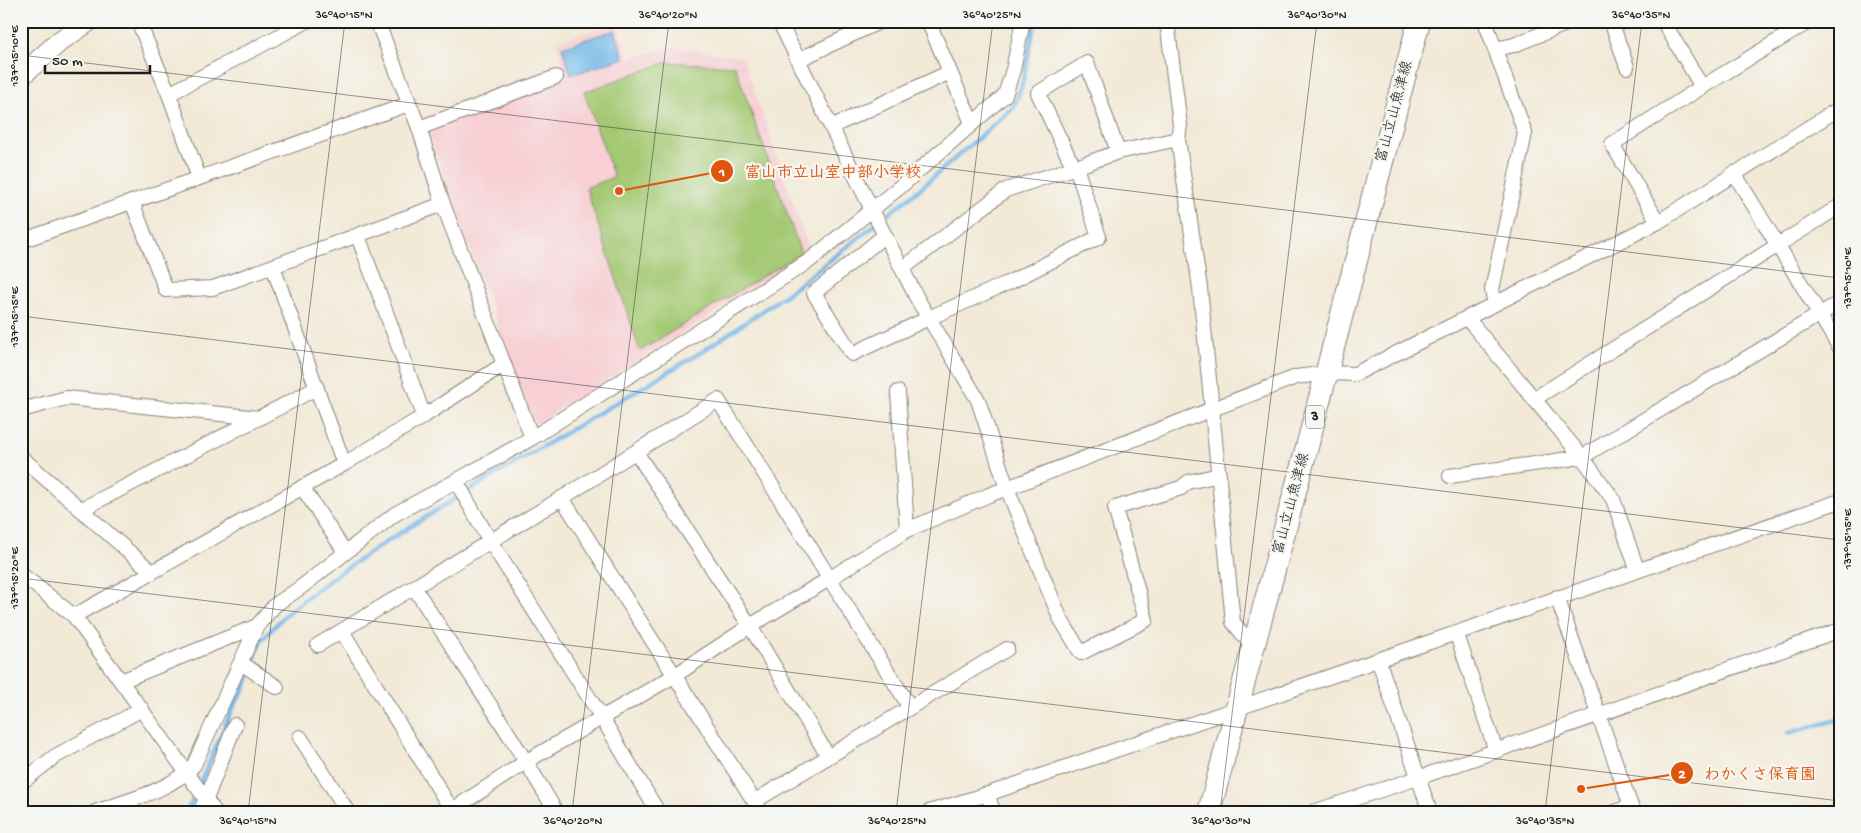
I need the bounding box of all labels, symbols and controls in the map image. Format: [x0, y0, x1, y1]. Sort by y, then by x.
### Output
text: 36°40'15"N [314, 9, 373, 23]
text: 36°40'20"N [638, 9, 698, 23]
text: 36°40'25"N [962, 9, 1021, 23]
text: 36°40'30"N [1286, 9, 1347, 23]
text: 36°40'35"N [1611, 9, 1670, 23]
text: 137°15'10"E [9, 25, 23, 88]
scale bar [45, 42, 150, 74]
text: 50 m [52, 53, 83, 71]
street label: 富山立山魚津線 [1372, 59, 1417, 165]
callout: 富山市立山室中部小学校 [710, 156, 931, 187]
text: 富山市立山室中部小学校 [745, 163, 921, 184]
text: 1 [718, 164, 725, 182]
text: 137°15'10"E [1842, 247, 1856, 310]
text: 137°15'15"E [9, 286, 23, 348]
road number: 3 [1306, 406, 1324, 428]
street label: 富山立山魚津線 [1269, 451, 1314, 557]
text: 137°15'15"E [1842, 508, 1856, 570]
text: 137°15'20"E [9, 546, 23, 610]
callout: わかくさ保育園 [1669, 757, 1826, 788]
text: わかくさ保育園 [1704, 765, 1816, 786]
text: 2 [1678, 766, 1686, 784]
text: 36°40'15"N [218, 815, 277, 829]
text: 36°40'20"N [543, 815, 603, 829]
text: 36°40'25"N [867, 815, 926, 829]
text: 36°40'30"N [1190, 815, 1251, 829]
text: 36°40'35"N [1515, 815, 1574, 829]

